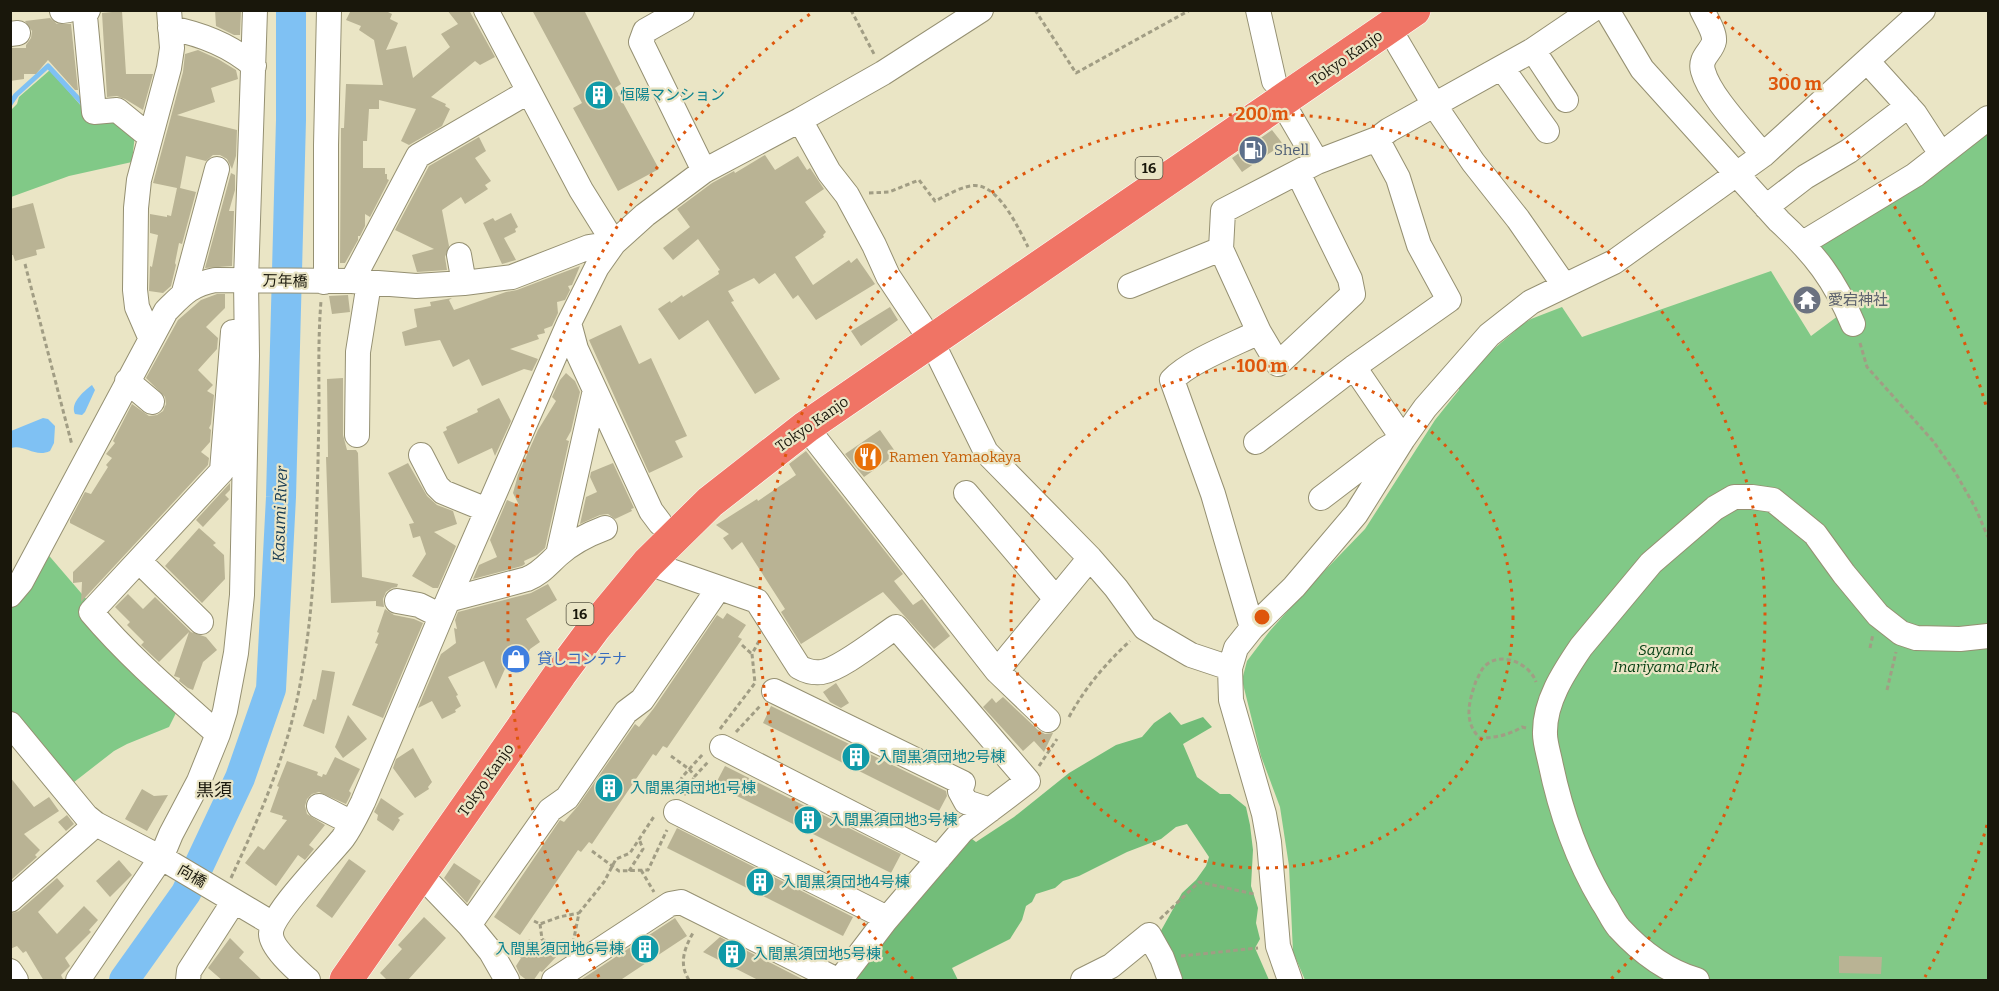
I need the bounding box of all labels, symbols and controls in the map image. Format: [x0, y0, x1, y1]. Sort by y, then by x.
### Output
street label: Tokyo Kanjo [1306, 26, 1386, 90]
text: 300 m [1768, 73, 1822, 95]
building icon: 恒陽マンション [583, 79, 615, 111]
place label: 恒陽マンション [620, 86, 725, 104]
text: 200 m [1235, 103, 1289, 125]
fuel station icon: Shell [1237, 134, 1269, 166]
place label: Shell [1274, 141, 1309, 159]
road number: 16 [1136, 157, 1162, 179]
street label: 万年橋 [262, 272, 308, 290]
temple icon: 愛宕神社 [1791, 284, 1823, 316]
place label: 愛宕神社 [1828, 291, 1888, 309]
text: 100 m [1236, 355, 1288, 377]
street label: Tokyo Kanjo [772, 392, 852, 456]
restaurant icon: Ramen Yamaokaya [852, 441, 884, 473]
place label: Ramen Yamaokaya [889, 448, 1021, 466]
water label: Kasumi River [269, 464, 291, 562]
road number: 16 [566, 603, 594, 625]
centre of rings [1252, 607, 1272, 627]
park label: Sayama Inariyama Park [1613, 641, 1720, 676]
shop icon: 貸しコンテナ [500, 643, 532, 675]
place label: 貸しコンテナ [537, 650, 627, 668]
street label: Tokyo Kanjo [454, 740, 518, 820]
building icon: 入間黒須団地2号棟 [840, 741, 872, 773]
place label: 入間黒須団地2号棟 [877, 748, 1005, 766]
building icon: 入間黒須団地1号棟 [593, 772, 625, 804]
district label: 黒須 [196, 779, 232, 801]
place label: 入間黒須団地1号棟 [630, 779, 756, 797]
building icon: 入間黒須団地3号棟 [792, 804, 824, 836]
place label: 入間黒須団地3号棟 [829, 811, 958, 829]
street label: 向橋 [175, 861, 209, 891]
building icon: 入間黒須団地4号棟 [744, 866, 776, 898]
place label: 入間黒須団地4号棟 [781, 873, 910, 891]
building icon: 入間黒須団地6号棟 [629, 933, 661, 965]
building icon: 入間黒須団地5号棟 [716, 938, 748, 970]
place label: 入間黒須団地6号棟 [495, 940, 624, 958]
place label: 入間黒須団地5号棟 [753, 945, 881, 963]

